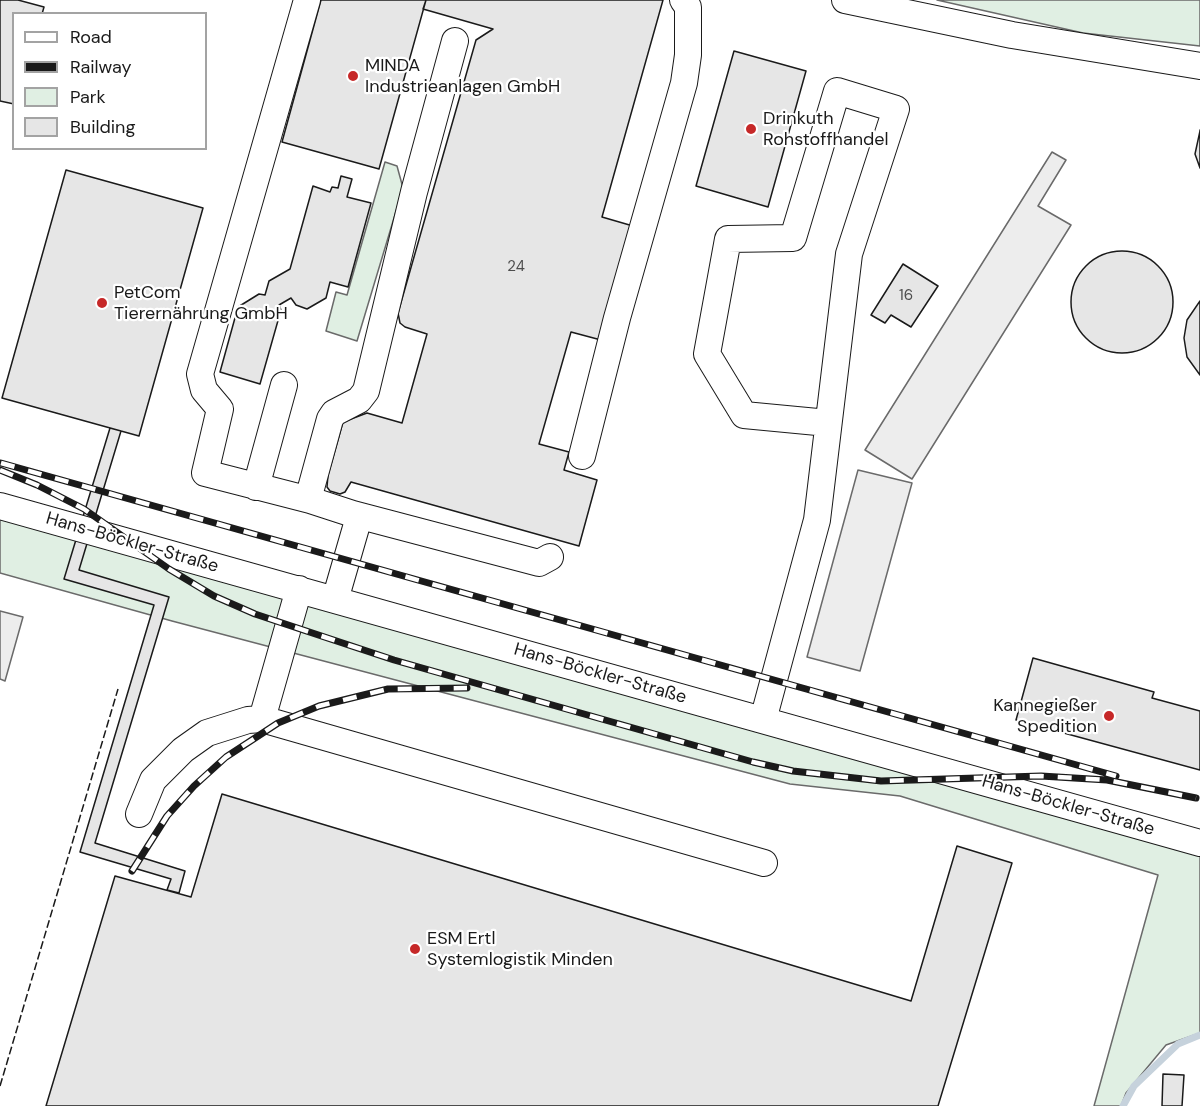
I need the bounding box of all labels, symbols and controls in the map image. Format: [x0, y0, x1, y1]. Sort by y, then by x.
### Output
legend [12, 12, 207, 150]
text: Road [70, 25, 112, 49]
text: Railway [70, 55, 132, 79]
place label: MINDA Industrieanlagen GmbH [365, 55, 560, 98]
marker: MINDA Industrieanlagen GmbH [346, 69, 360, 83]
text: Park [70, 85, 106, 109]
place label: Drinkuth Rohstoffhandel [763, 108, 889, 150]
text: Building [70, 115, 135, 139]
marker: Drinkuth Rohstoffhandel [744, 122, 758, 136]
house number: 24 [507, 258, 525, 276]
place label: PetCom Tierernährung GmbH [114, 282, 288, 324]
house number: 16 [899, 287, 913, 305]
marker: PetCom Tierernährung GmbH [95, 296, 109, 310]
street label: Hans-Böckler-Straße [43, 508, 221, 578]
street label: Hans-Böckler-Straße [511, 639, 689, 709]
place label: Kannegießer Spedition [993, 695, 1097, 738]
marker: Kannegießer Spedition [1102, 709, 1116, 723]
street label: Hans-Böckler-Straße [979, 771, 1157, 841]
place label: ESM Ertl Systemlogistik Minden [427, 928, 613, 970]
marker: ESM Ertl Systemlogistik Minden [408, 942, 422, 956]

